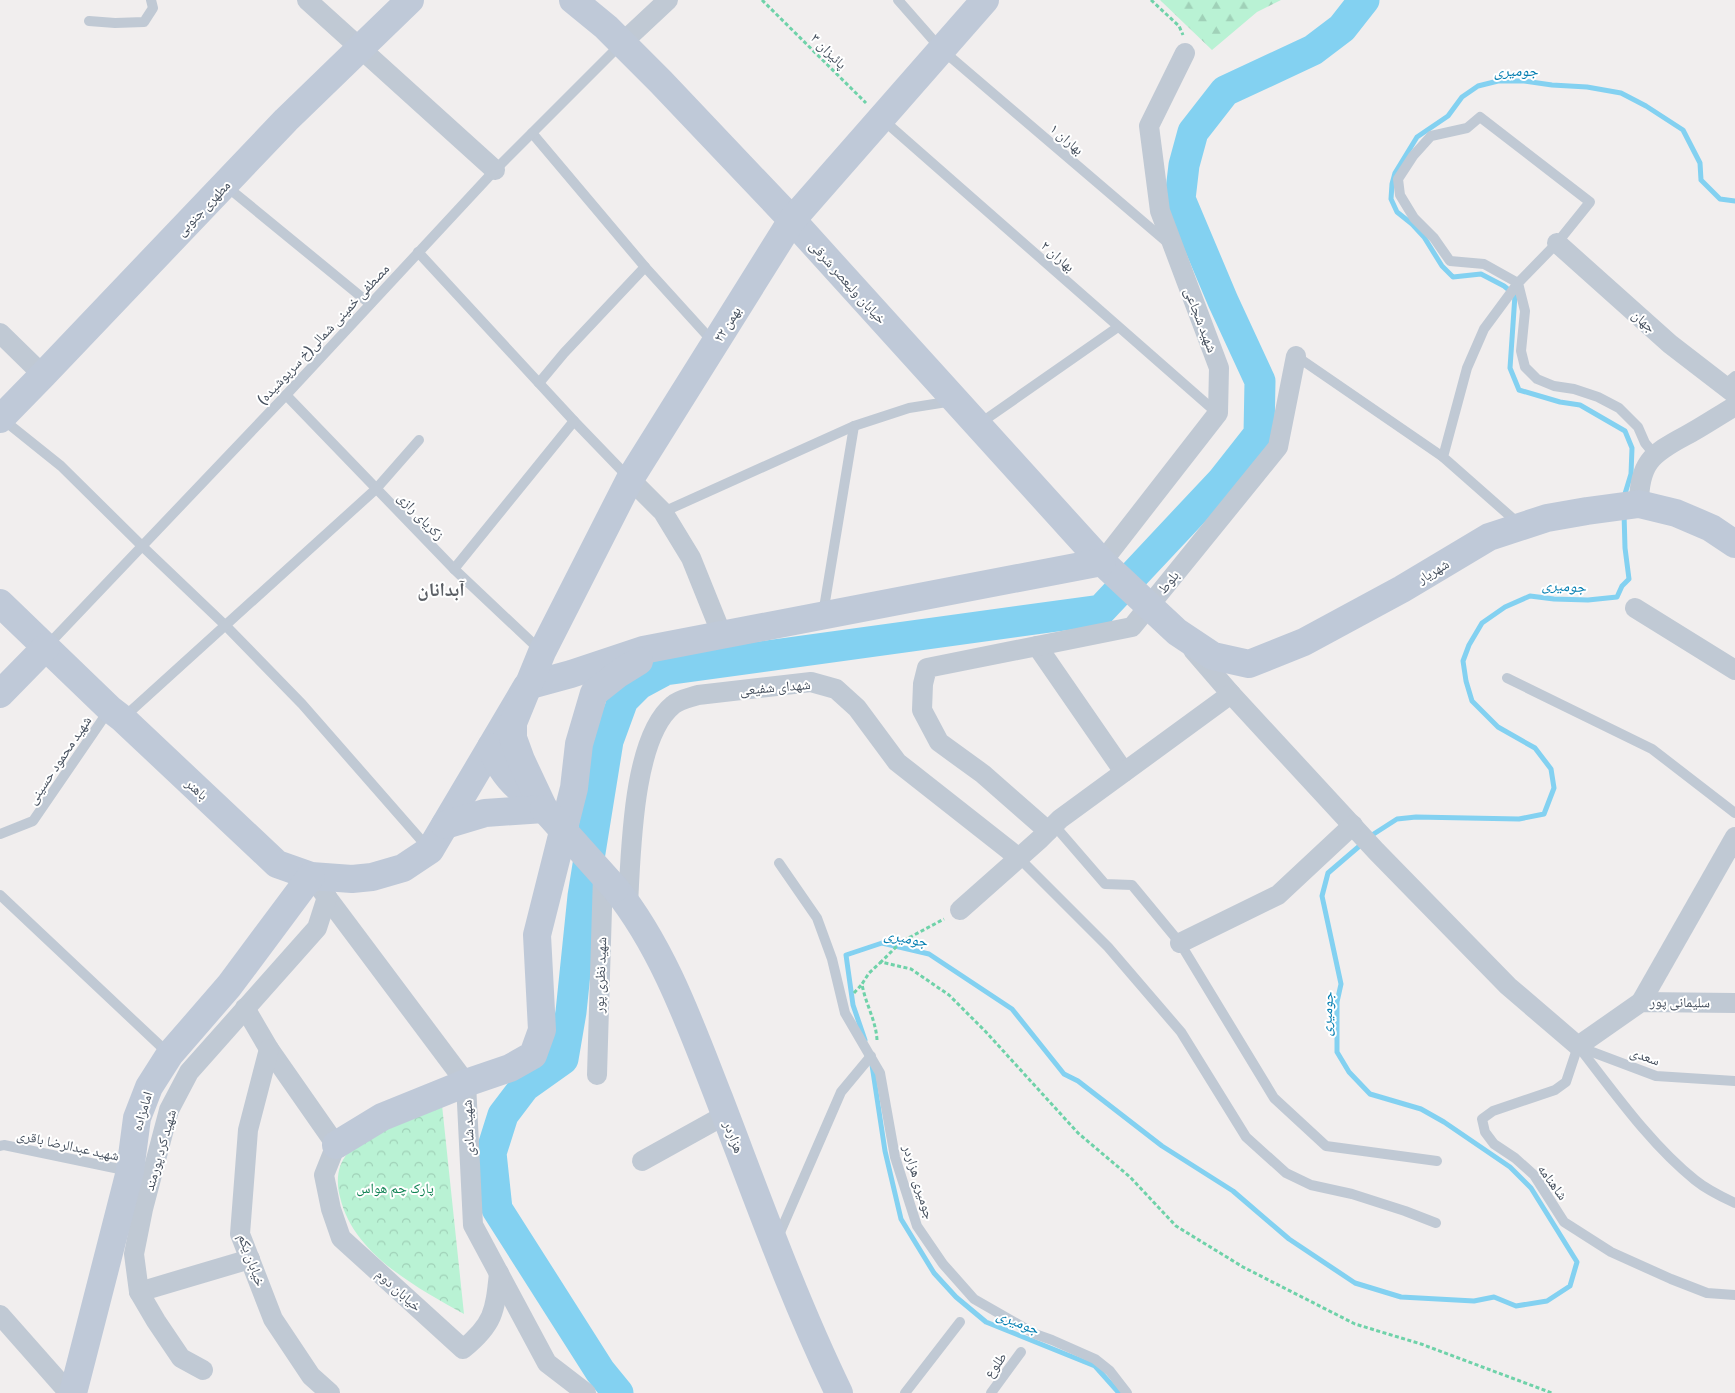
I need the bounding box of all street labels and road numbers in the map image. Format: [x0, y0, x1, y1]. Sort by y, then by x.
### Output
street label: پائیزان ۳ [807, 30, 850, 73]
street label: بهاران ۱ [1046, 120, 1087, 159]
street label: مطهری جنوبی [173, 177, 234, 240]
street label: خیابان ولیعصر شرقی [806, 237, 890, 328]
street label: بهاران ۲ [1037, 237, 1078, 276]
street label: مصطفی خمینی شمالی(خ سرپوشیده) [254, 261, 394, 409]
street label: شهید شجاعی [1180, 285, 1221, 355]
street label: ۲۲ بهمن [710, 303, 745, 345]
street label: جهان [1628, 306, 1659, 336]
street label: زکریای رازی [394, 489, 448, 544]
street label: شهریار [1413, 555, 1452, 588]
street label: بلوط [1154, 567, 1183, 597]
street label: شهدای شفیعی [739, 676, 811, 699]
street label: شهید محمود حسینی [24, 713, 95, 808]
street label: باهنر [181, 774, 211, 804]
street label: شهید نظری پور [591, 937, 610, 1014]
street label: سلیمانی پور [1649, 993, 1710, 1012]
street label: سعدی [1628, 1044, 1662, 1069]
street label: امامزاده [128, 1089, 156, 1133]
street label: شهید شادی [459, 1099, 478, 1157]
street label: شهید کرد پورمند [141, 1108, 180, 1193]
street label: هزاردر [719, 1118, 747, 1155]
street label: شهید عبدالرضا باقری [15, 1126, 121, 1165]
street label: جومیری هزاردر [899, 1142, 938, 1222]
street label: شاهنامه [1534, 1161, 1571, 1204]
street label: خیابان یکم [233, 1232, 269, 1289]
street label: خیابان دوم [372, 1266, 425, 1316]
street label: طلوع [980, 1349, 1011, 1382]

